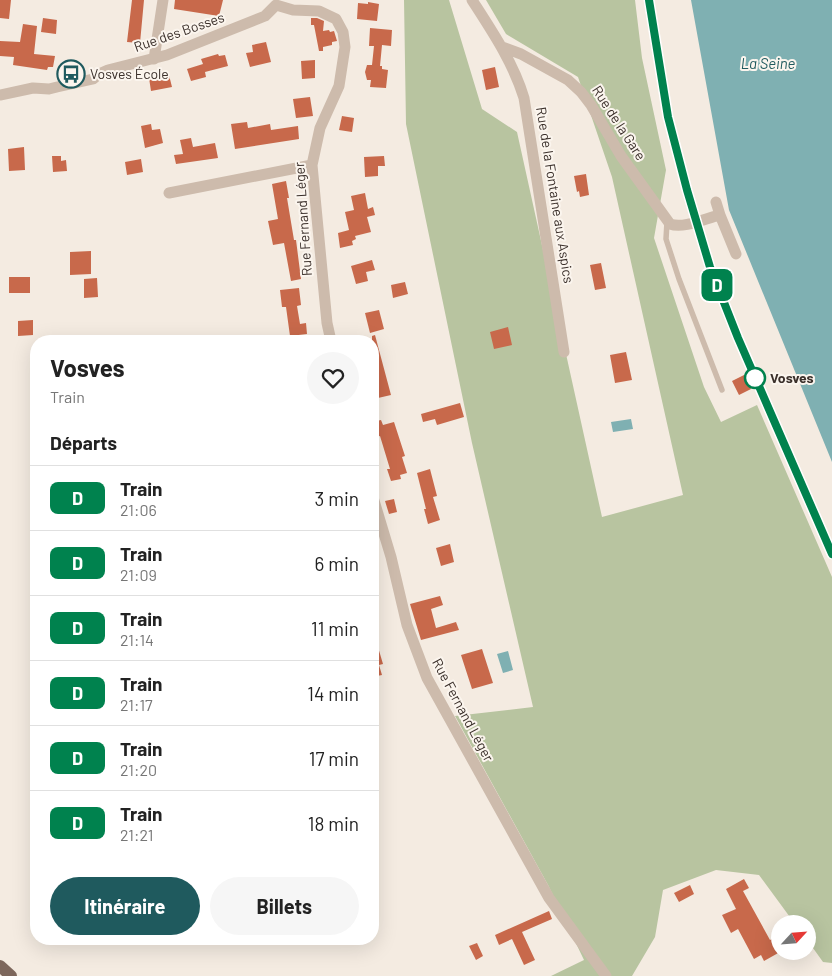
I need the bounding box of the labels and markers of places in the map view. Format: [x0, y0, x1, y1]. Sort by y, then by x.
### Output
bus stop icon: Vosves École [56, 59, 86, 89]
place label: Vosves École [90, 65, 169, 82]
marker: Vosves [744, 367, 766, 389]
place label: Vosves [770, 369, 814, 386]

